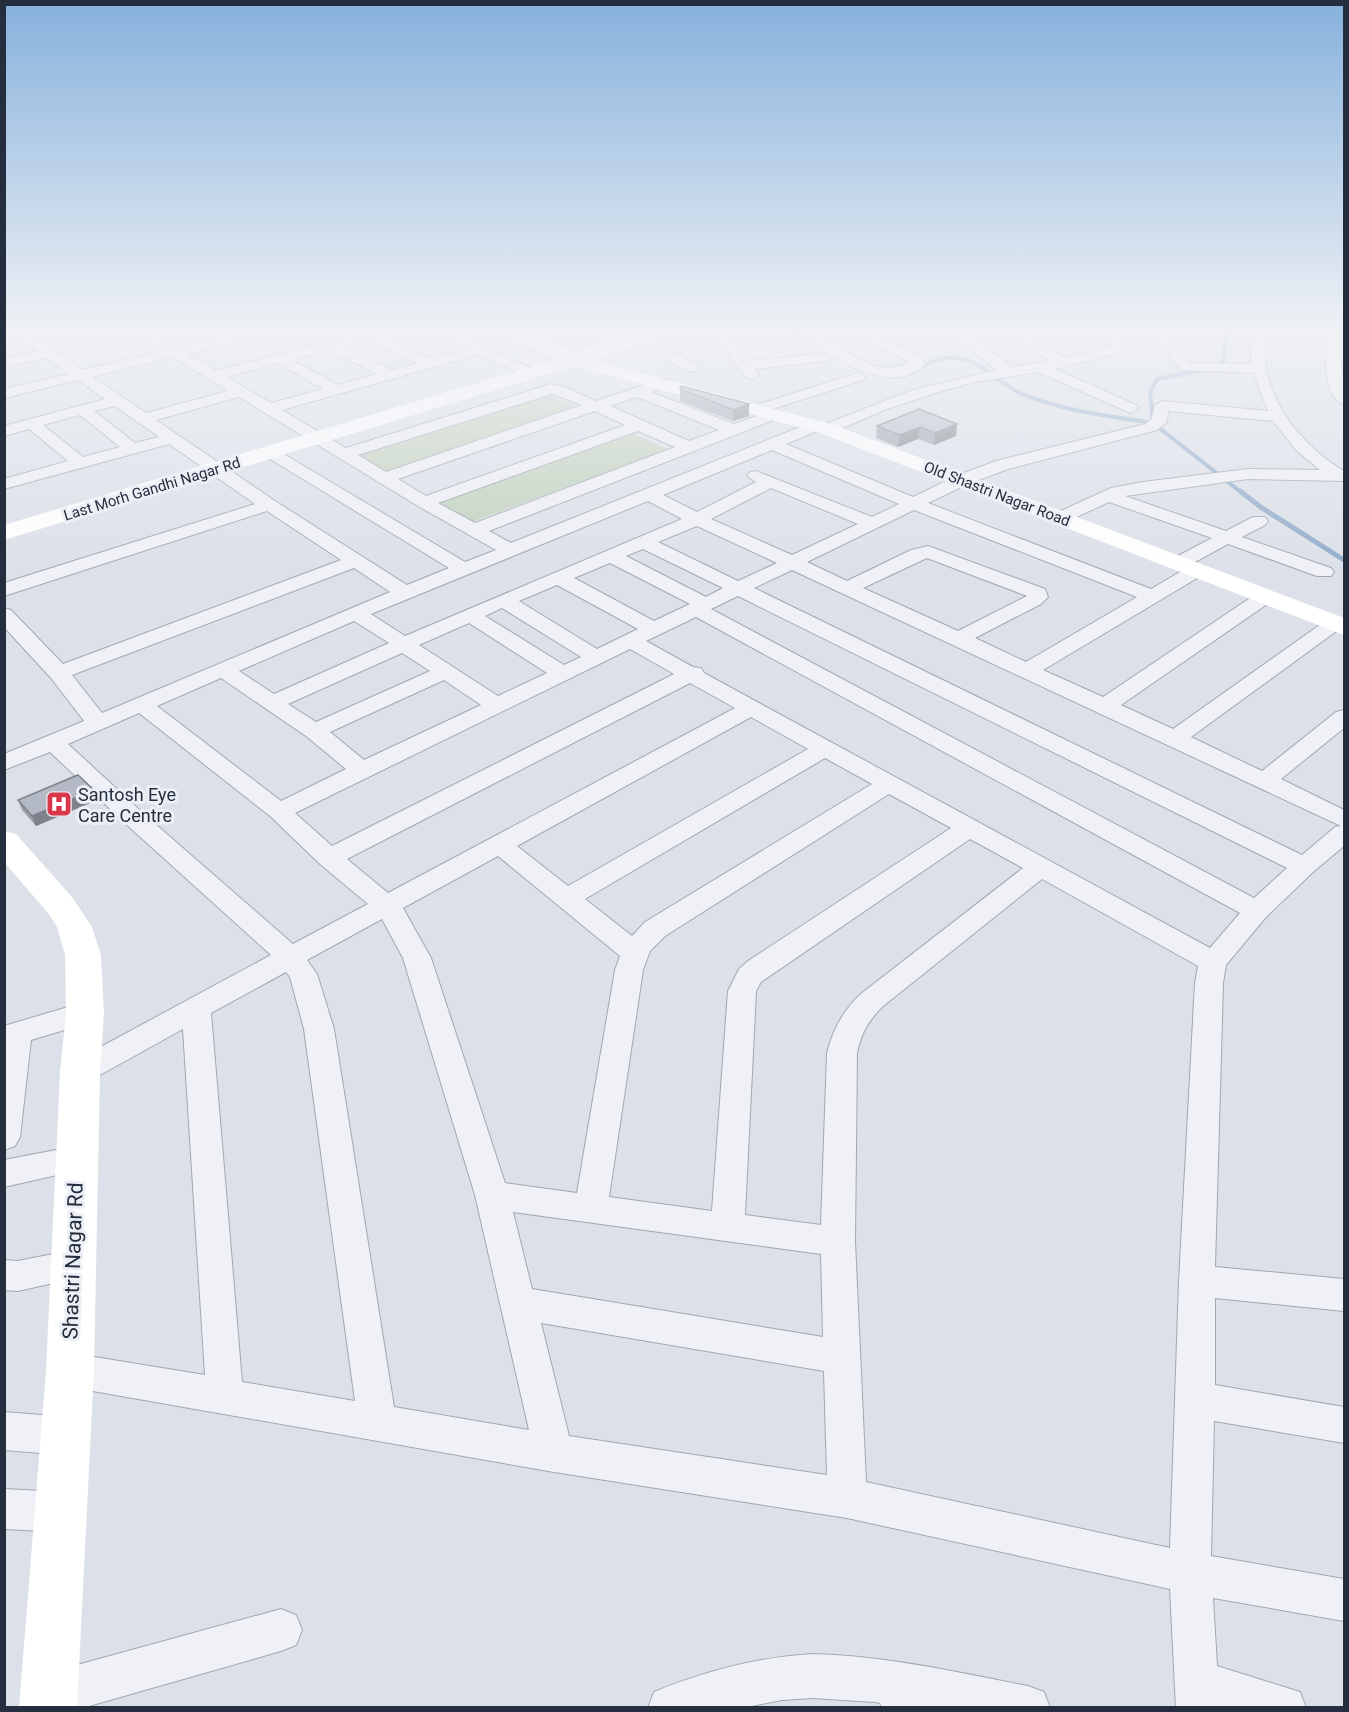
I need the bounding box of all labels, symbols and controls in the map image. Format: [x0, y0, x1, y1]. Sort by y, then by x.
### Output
street label: Last Morh Gandhi Nagar Rd [61, 453, 243, 525]
street label: Old Shastri Nagar Road [921, 458, 1073, 530]
place label: Santosh Eye Care Centre [78, 784, 176, 826]
hospital icon: Santosh Eye Care Centre [44, 789, 74, 819]
street label: Shastri Nagar Rd [58, 1182, 88, 1340]

